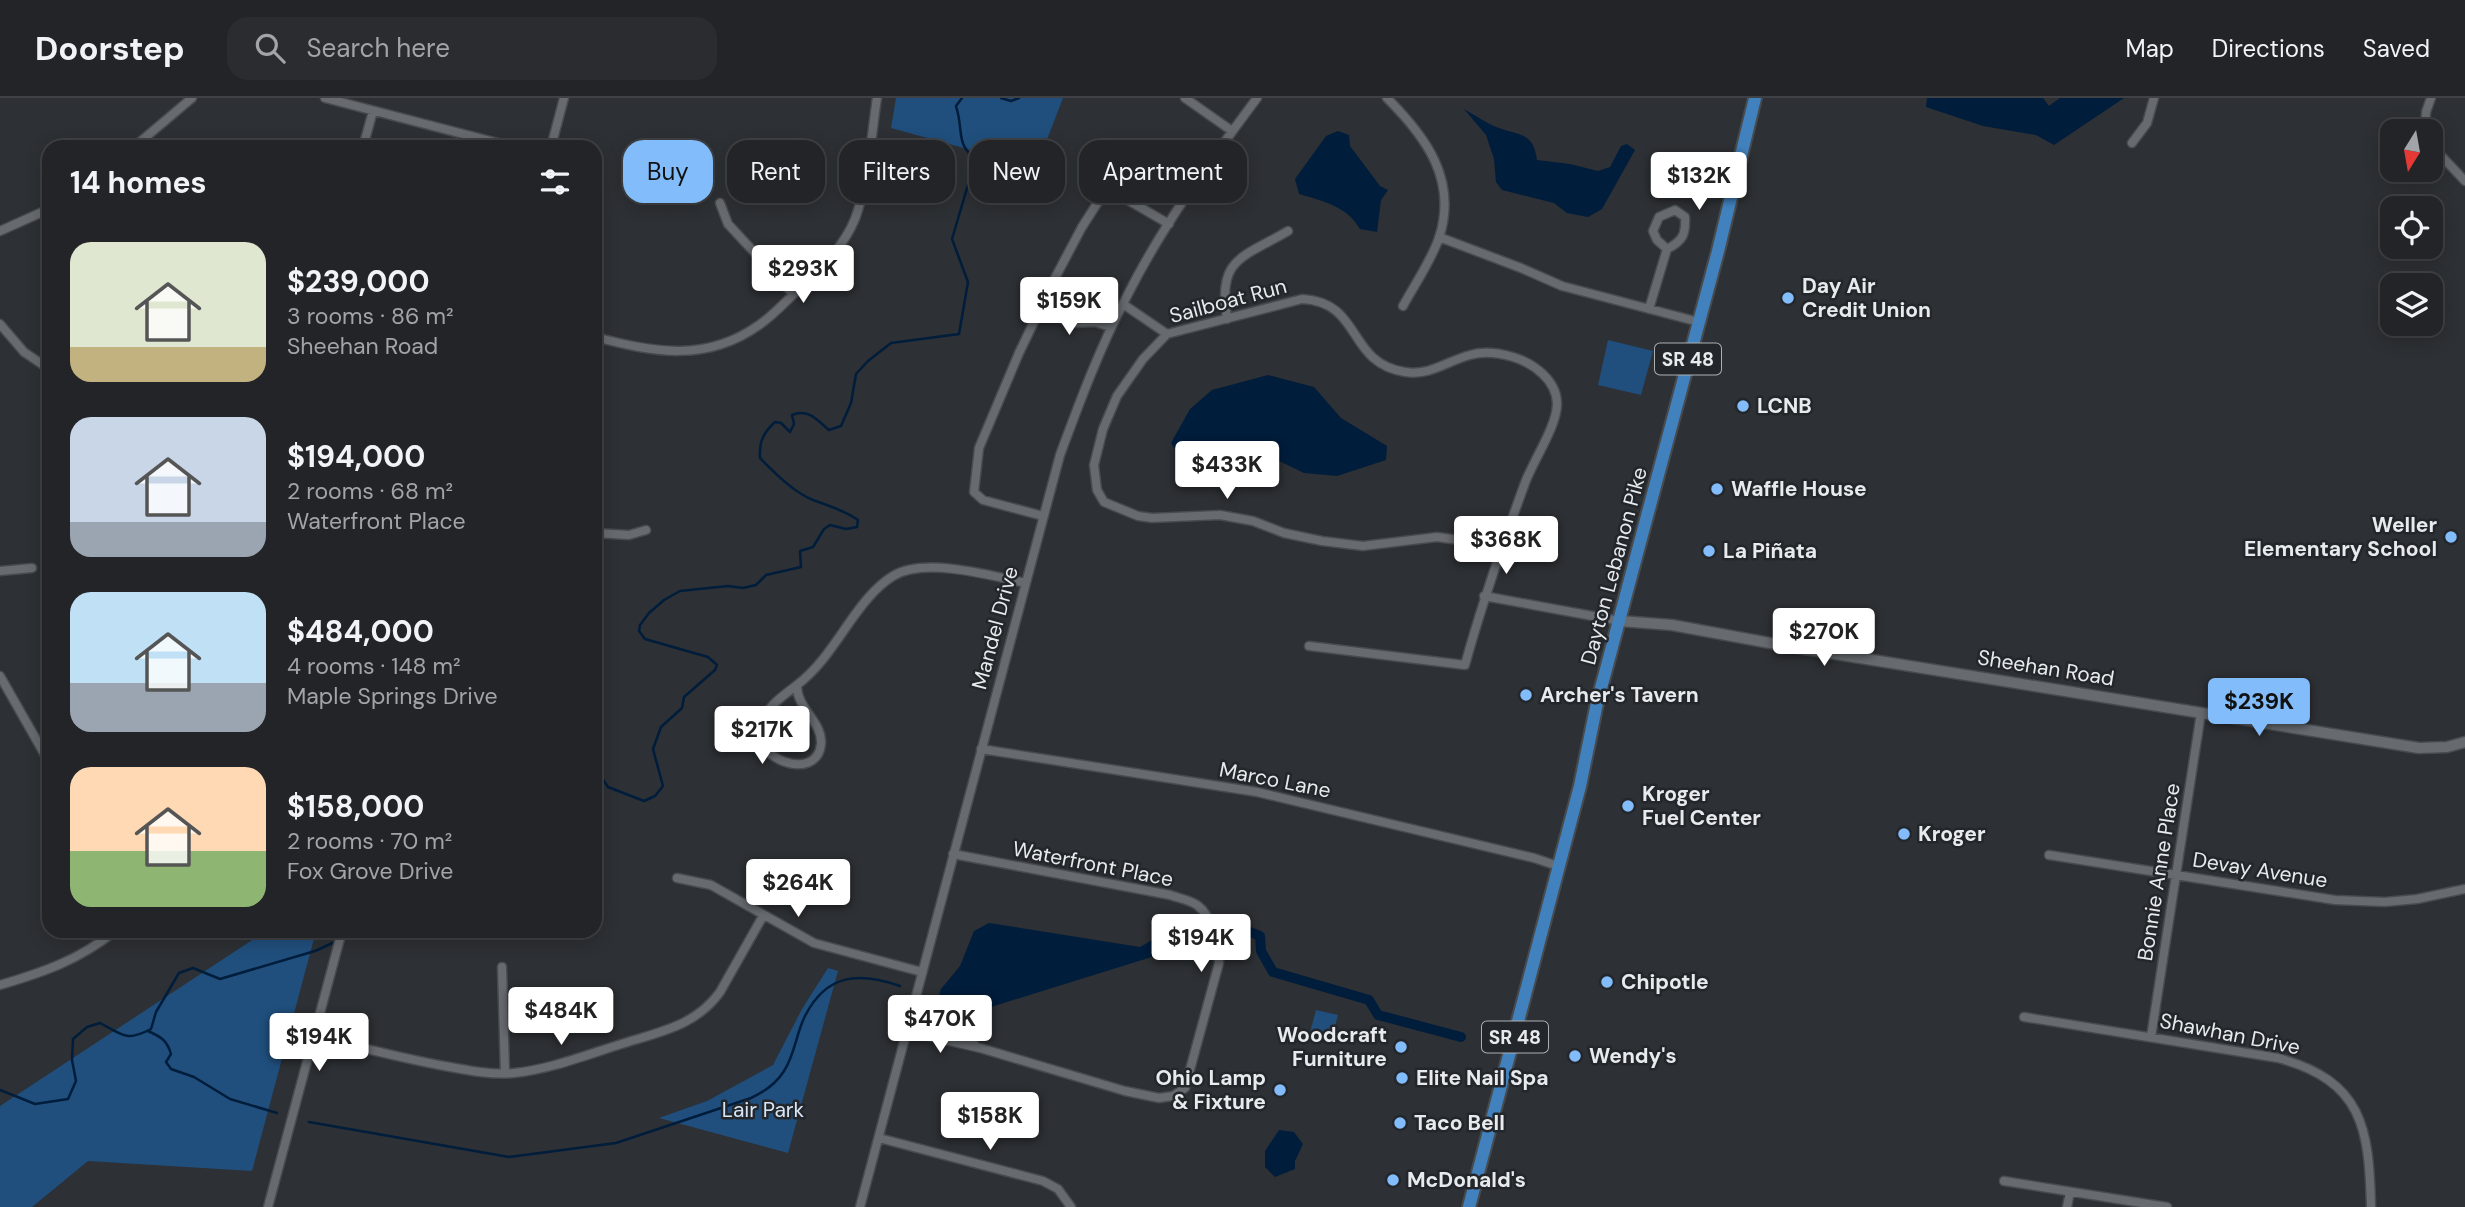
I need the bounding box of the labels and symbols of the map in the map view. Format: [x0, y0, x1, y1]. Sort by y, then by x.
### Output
north arrow [2380, 119, 2443, 182]
pin: $132K [1650, 152, 1748, 212]
pin: $293K [754, 246, 852, 305]
street label: Sailboat Run [1166, 272, 1290, 330]
place label: Day Air Credit Union [1802, 272, 1931, 324]
pin: $159K [1020, 278, 1118, 337]
marker: Day Air Credit Union [1780, 290, 1796, 306]
road number: SR 48 [1655, 344, 1721, 374]
place label: LCNB [1757, 392, 1812, 420]
marker: LCNB [1735, 398, 1751, 414]
pin: $433K [1178, 442, 1276, 501]
street label: Dayton Lebanon Pike [1574, 464, 1654, 668]
place label: Waffle House [1731, 475, 1867, 503]
marker: Waffle House [1709, 481, 1725, 497]
place label: Weller Elementary School [2244, 511, 2437, 563]
pin: $368K [1457, 517, 1555, 576]
marker: Weller Elementary School [2443, 529, 2459, 545]
place label: La Piñata [1723, 537, 1817, 565]
marker: La Piñata [1701, 543, 1717, 559]
street label: Mandel Drive [965, 563, 1025, 693]
pin: $270K [1775, 608, 1873, 668]
street label: Sheehan Road [1976, 643, 2116, 693]
pin: $239K [2210, 678, 2308, 738]
place label: Archer's Tavern [1540, 681, 1699, 709]
marker: Archer's Tavern [1518, 687, 1534, 703]
pin: $217K [713, 706, 811, 766]
street label: Marco Lane [1217, 755, 1333, 805]
place label: Kroger Fuel Center [1642, 780, 1761, 832]
street label: Bonnie Anne Place [2131, 781, 2187, 963]
marker: Kroger Fuel Center [1620, 798, 1636, 814]
place label: Kroger [1918, 820, 1986, 848]
marker: Kroger [1896, 826, 1912, 842]
street label: Waterfront Place [1010, 835, 1176, 893]
street label: Devay Avenue [2191, 846, 2330, 894]
pin: $264K [749, 860, 847, 919]
pin: $194K [1152, 914, 1250, 974]
place label: Chipotle [1621, 968, 1709, 996]
marker: Chipotle [1599, 974, 1615, 990]
pin: $484K [512, 988, 610, 1047]
pin: $470K [891, 996, 989, 1055]
street label: Shawhan Drive [2157, 1007, 2303, 1061]
pin: $194K [270, 1014, 368, 1073]
place label: Woodcraft Furniture [1277, 1021, 1387, 1073]
road number: SR 48 [1482, 1021, 1548, 1052]
marker: Woodcraft Furniture [1393, 1039, 1409, 1055]
place label: Wendy's [1589, 1042, 1677, 1070]
marker: Wendy's [1567, 1048, 1583, 1064]
place label: Ohio Lamp & Fixture [1156, 1064, 1266, 1116]
place label: Elite Nail Spa [1416, 1064, 1549, 1092]
marker: Elite Nail Spa [1394, 1070, 1410, 1086]
marker: Ohio Lamp & Fixture [1272, 1082, 1288, 1098]
pin: $158K [941, 1093, 1039, 1152]
park label: Lair Park [722, 1096, 805, 1124]
place label: Taco Bell [1414, 1109, 1505, 1137]
marker: Taco Bell [1392, 1115, 1408, 1131]
place label: McDonald's [1407, 1166, 1526, 1194]
marker: McDonald's [1385, 1172, 1401, 1188]

